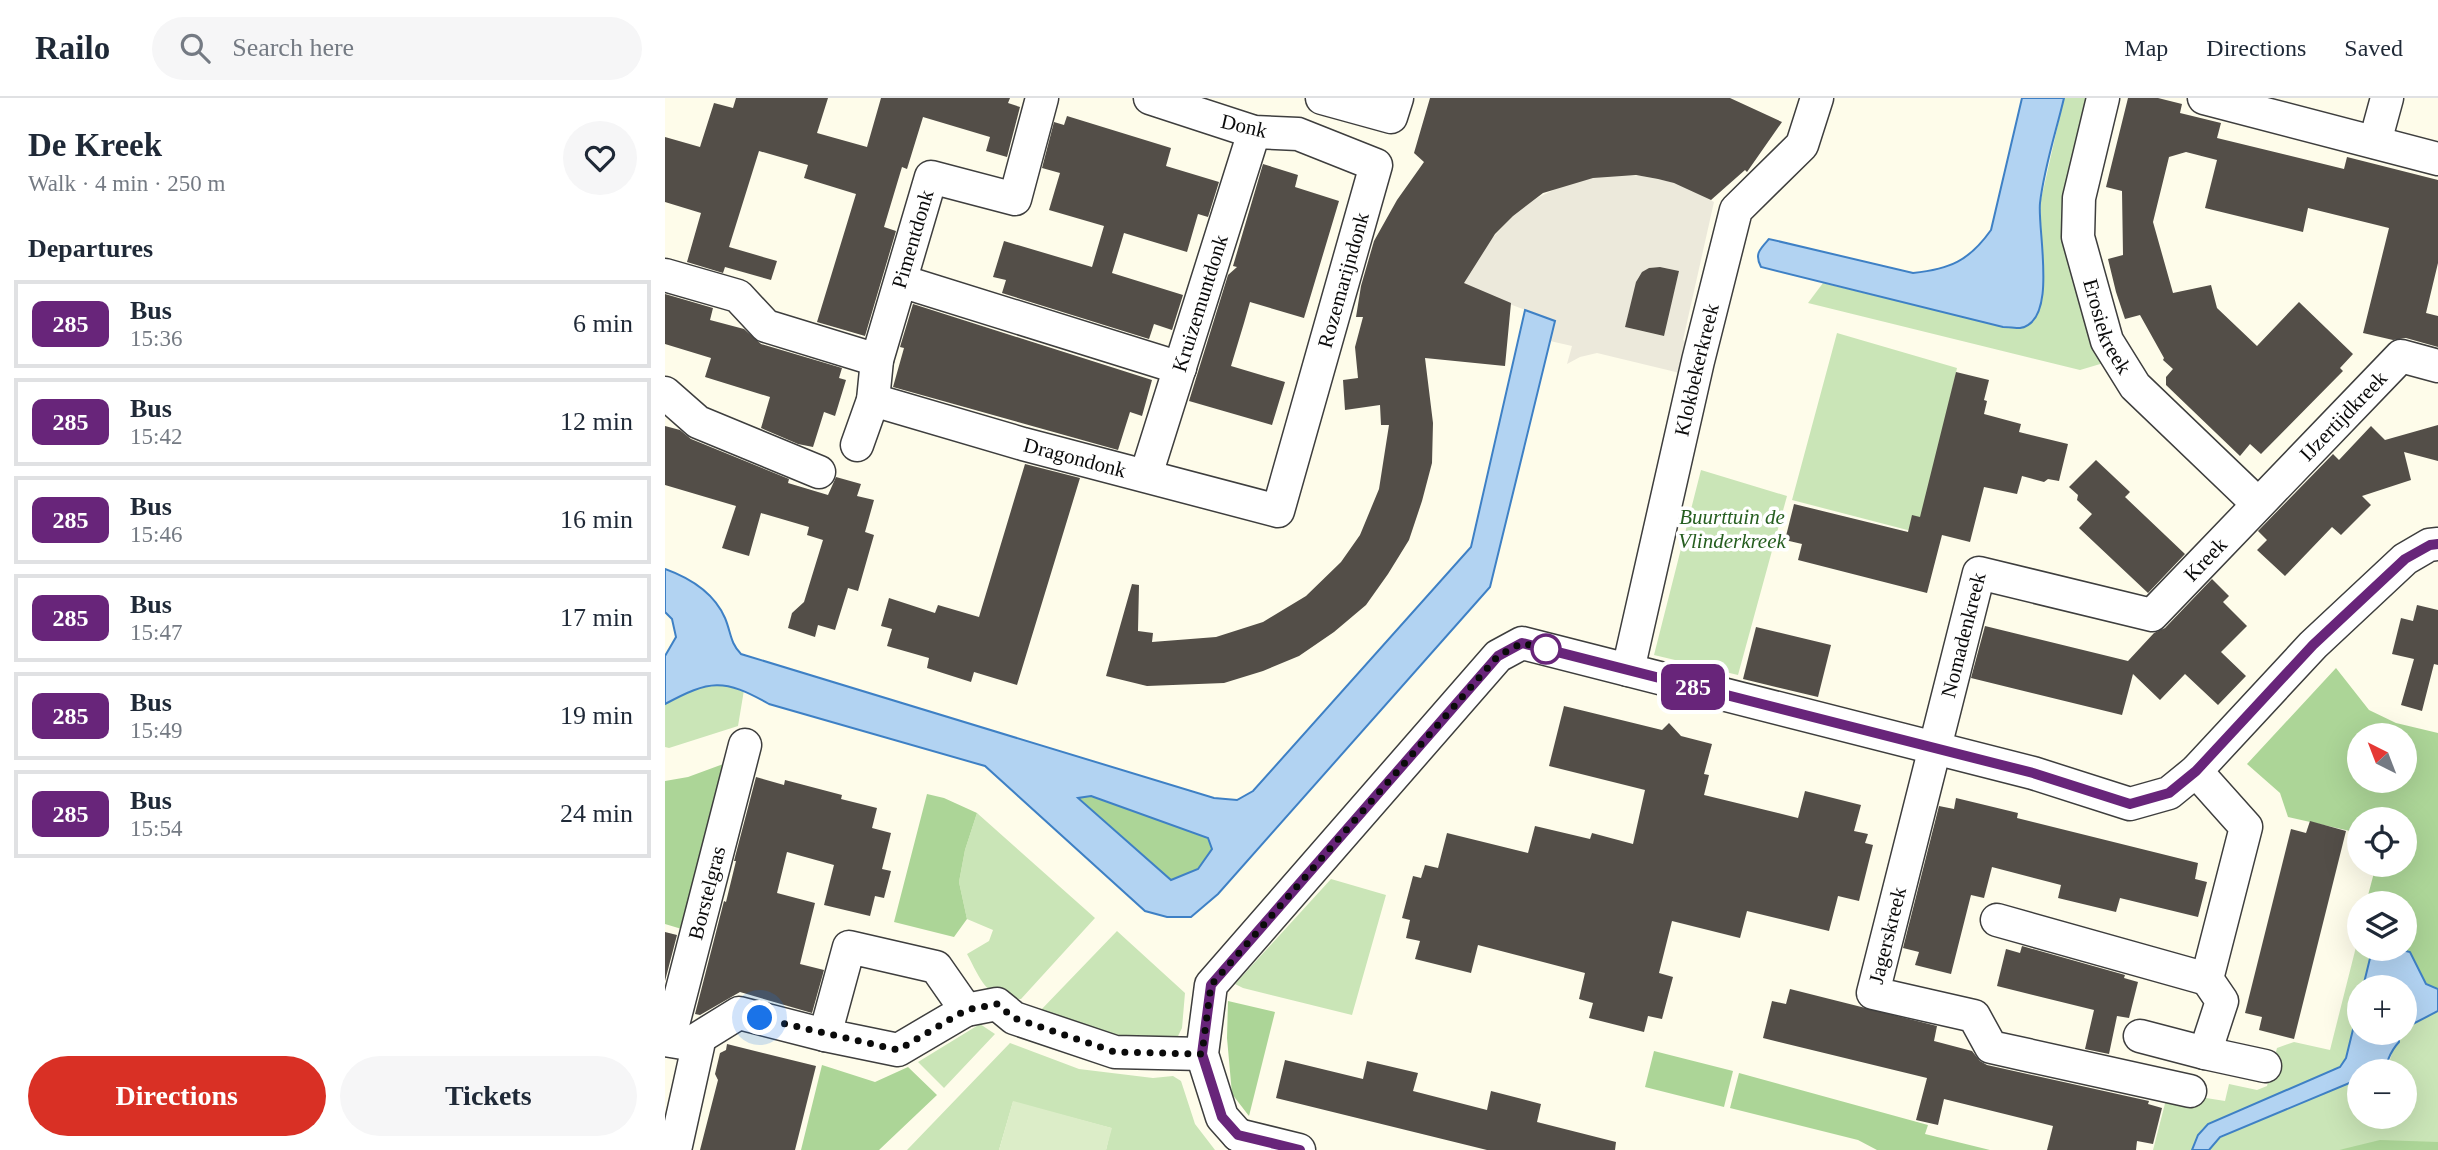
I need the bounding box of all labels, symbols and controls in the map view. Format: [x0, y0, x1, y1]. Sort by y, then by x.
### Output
search box [152, 17, 642, 80]
icon: search [176, 29, 214, 67]
text: Railo [35, 30, 110, 66]
text: Search here [232, 33, 354, 62]
text: Map [2124, 35, 2168, 61]
text: Directions [2206, 35, 2306, 61]
text: Saved [2344, 35, 2403, 61]
street label: Donk [1219, 109, 1270, 143]
button: heart [563, 121, 637, 195]
text: De Kreek [28, 127, 162, 163]
text: Walk · 4 min · 250 m [28, 171, 225, 196]
street label: Pimentdonk [887, 187, 939, 291]
street label: Rozemarijndonk [1313, 209, 1374, 351]
street label: Kruizemuntdonk [1167, 231, 1233, 375]
text: Departures [28, 234, 153, 263]
street label: Erosiekreek [2078, 276, 2137, 379]
text: Bus [130, 296, 172, 325]
street label: Klokbekerkreek [1669, 301, 1724, 438]
text: 6 min [573, 309, 633, 338]
text: 285 [53, 311, 89, 337]
text: 15:36 [130, 326, 182, 351]
street label: IJzertijdkreek [2295, 366, 2392, 466]
text: Bus [130, 394, 172, 423]
text: 12 min [560, 407, 633, 436]
text: 285 [53, 409, 89, 435]
text: 15:42 [130, 424, 182, 449]
street label: Dragondonk [1021, 433, 1129, 483]
text: Bus [130, 492, 172, 521]
text: 16 min [560, 505, 633, 534]
park label: Buurttuin de Vlinderkreek [1678, 505, 1787, 553]
text: 285 [53, 507, 89, 533]
text: 15:46 [130, 522, 182, 547]
street label: Kreek [2179, 532, 2232, 586]
street label: Nomadenkreek [1936, 569, 1991, 700]
text: Bus [130, 590, 172, 619]
text: 17 min [560, 603, 633, 632]
text: 285 [53, 605, 89, 631]
text: 15:47 [130, 620, 182, 645]
unlabelled marker [1531, 634, 1561, 664]
line badge: 285 [1653, 664, 1733, 710]
text: 285 [1675, 674, 1711, 700]
text: Bus [130, 688, 172, 717]
text: 19 min [560, 701, 633, 730]
text: 285 [53, 703, 89, 729]
text: 15:49 [130, 718, 182, 743]
north arrow [2347, 723, 2417, 793]
map controls [2347, 723, 2417, 1129]
text: Bus [130, 786, 172, 815]
text: 24 min [560, 799, 633, 828]
text: 285 [53, 801, 89, 827]
button: locate [2347, 807, 2417, 877]
text: 15:54 [130, 816, 182, 841]
street label: Borstelgras [683, 843, 730, 942]
street label: Jagerskreek [1864, 884, 1911, 987]
button: layers [2347, 891, 2417, 961]
button: + [2347, 975, 2417, 1045]
your location [742, 1000, 777, 1035]
button: Directions [28, 1056, 326, 1136]
button: Tickets [340, 1056, 637, 1136]
button: − [2347, 1059, 2417, 1129]

